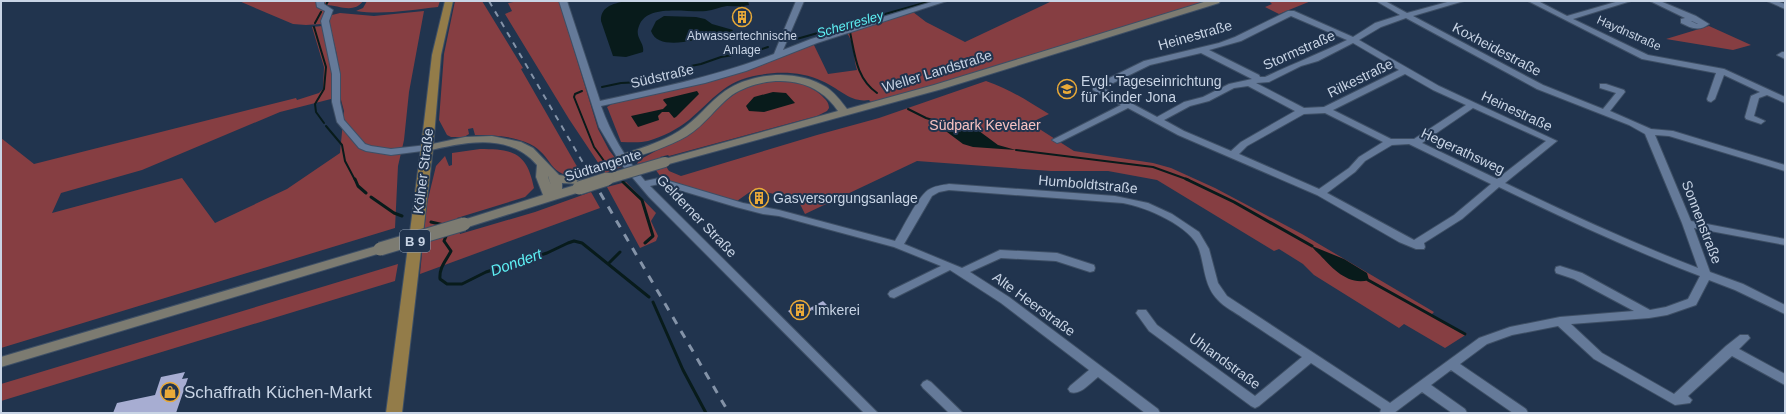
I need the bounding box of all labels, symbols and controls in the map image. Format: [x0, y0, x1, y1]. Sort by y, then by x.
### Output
building icon: Abwassertechnische Anlage [731, 6, 753, 28]
water label: Scherresley [815, 7, 886, 41]
street label: Haydnstraße [1595, 13, 1664, 53]
street label: Heinestraße [1156, 17, 1234, 53]
street label: Koxheidestraße [1450, 19, 1544, 79]
street label: Stormstraße [1261, 27, 1338, 73]
place label: Abwassertechnische Anlage [687, 29, 797, 57]
street label: Weller Landstraße [880, 47, 994, 95]
street label: Rilkestraße [1325, 55, 1396, 101]
street label: Südstraße [629, 61, 695, 91]
place label: Evgl. Tageseinrichtung für Kinder Jona [1081, 73, 1222, 105]
school or university icon: Evgl. Tageseinrichtung für Kinder Jona [1056, 78, 1078, 100]
street label: Heinestraße [1479, 88, 1555, 134]
park label: Südpark Kevelaer [929, 117, 1041, 133]
street label: Hegerathsweg [1419, 125, 1507, 177]
street label: Kölner Straße [410, 127, 436, 215]
street label: Südtangente [563, 146, 644, 184]
street label: Gelderner Straße [654, 172, 740, 261]
street label: Humboldtstraße [1038, 172, 1139, 196]
street label: Sonnenstraße [1679, 178, 1725, 266]
building icon: Gasversorgungsanlage [748, 187, 770, 209]
place label: Gasversorgungsanlage [773, 190, 918, 206]
road number: B 9 [400, 230, 430, 252]
water label: Dondert [488, 245, 545, 279]
street label: Alte Heerstraße [990, 269, 1079, 339]
building icon: Imkerei [789, 299, 811, 321]
place label: Imkerei [814, 302, 860, 318]
street label: Uhlandstraße [1186, 330, 1264, 392]
shop icon: Schaffrath Küchen-Markt [159, 381, 181, 403]
place label: Schaffrath Küchen-Markt [184, 383, 372, 402]

